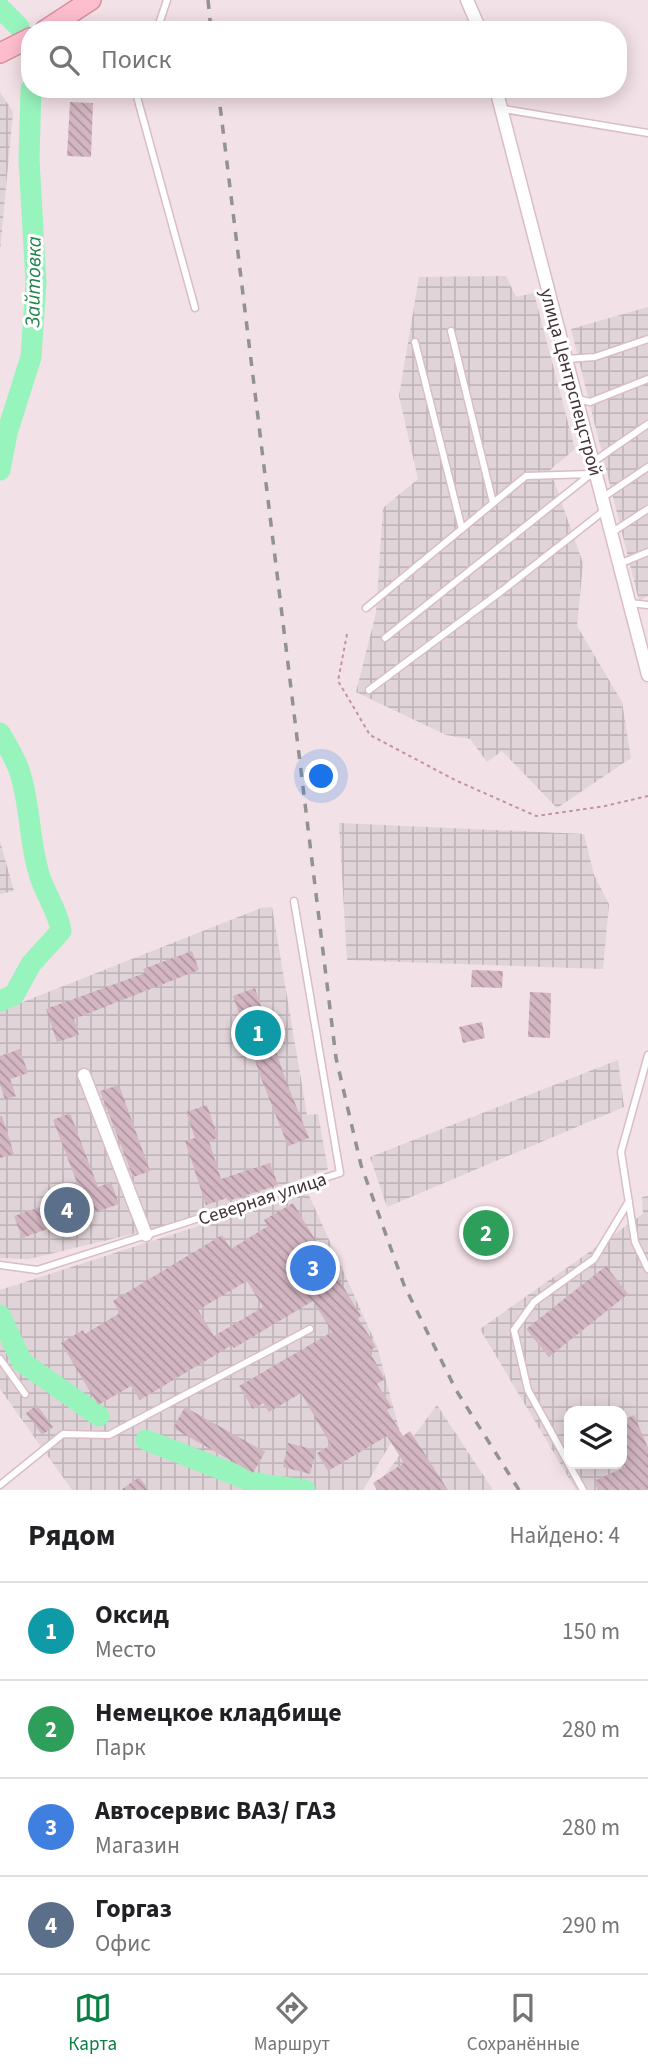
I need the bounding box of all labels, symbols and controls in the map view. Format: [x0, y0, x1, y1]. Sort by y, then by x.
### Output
search box [21, 21, 627, 98]
icon: search [45, 41, 83, 79]
text: Поиск [101, 41, 171, 78]
water label: Зайтовка [17, 236, 49, 328]
street label: улица Центрспецстрой [532, 286, 609, 479]
your location [304, 759, 338, 793]
pin: 1 [235, 1007, 281, 1059]
street label: Северная улица [195, 1166, 330, 1233]
pin: 4 [44, 1184, 90, 1236]
pin: 2 [463, 1207, 509, 1259]
pin: 3 [290, 1242, 336, 1294]
map controls [564, 1406, 627, 1469]
button: layers [564, 1406, 627, 1469]
text: Рядом [28, 1514, 116, 1557]
text: Найдено: 4 [510, 1519, 620, 1552]
text: Оксид [95, 1596, 169, 1633]
text: 1 [45, 1615, 57, 1648]
text: 150 m [562, 1615, 620, 1648]
text: Место [95, 1633, 156, 1666]
text: Немецкое кладбище [95, 1694, 342, 1731]
text: 2 [45, 1713, 57, 1746]
text: 280 m [562, 1713, 620, 1746]
text: Парк [95, 1731, 146, 1764]
text: Автосервис ВАЗ/ ГАЗ [95, 1792, 336, 1829]
text: 3 [45, 1811, 57, 1844]
text: 280 m [562, 1811, 620, 1844]
text: Магазин [95, 1829, 180, 1862]
text: Горгаз [95, 1890, 172, 1927]
text: 4 [45, 1909, 57, 1942]
text: 290 m [562, 1909, 620, 1942]
text: Офис [95, 1927, 151, 1960]
tab: Карта [68, 1989, 117, 2058]
tab: Маршрут [254, 1989, 330, 2058]
tab: Сохранённые [467, 1989, 580, 2058]

